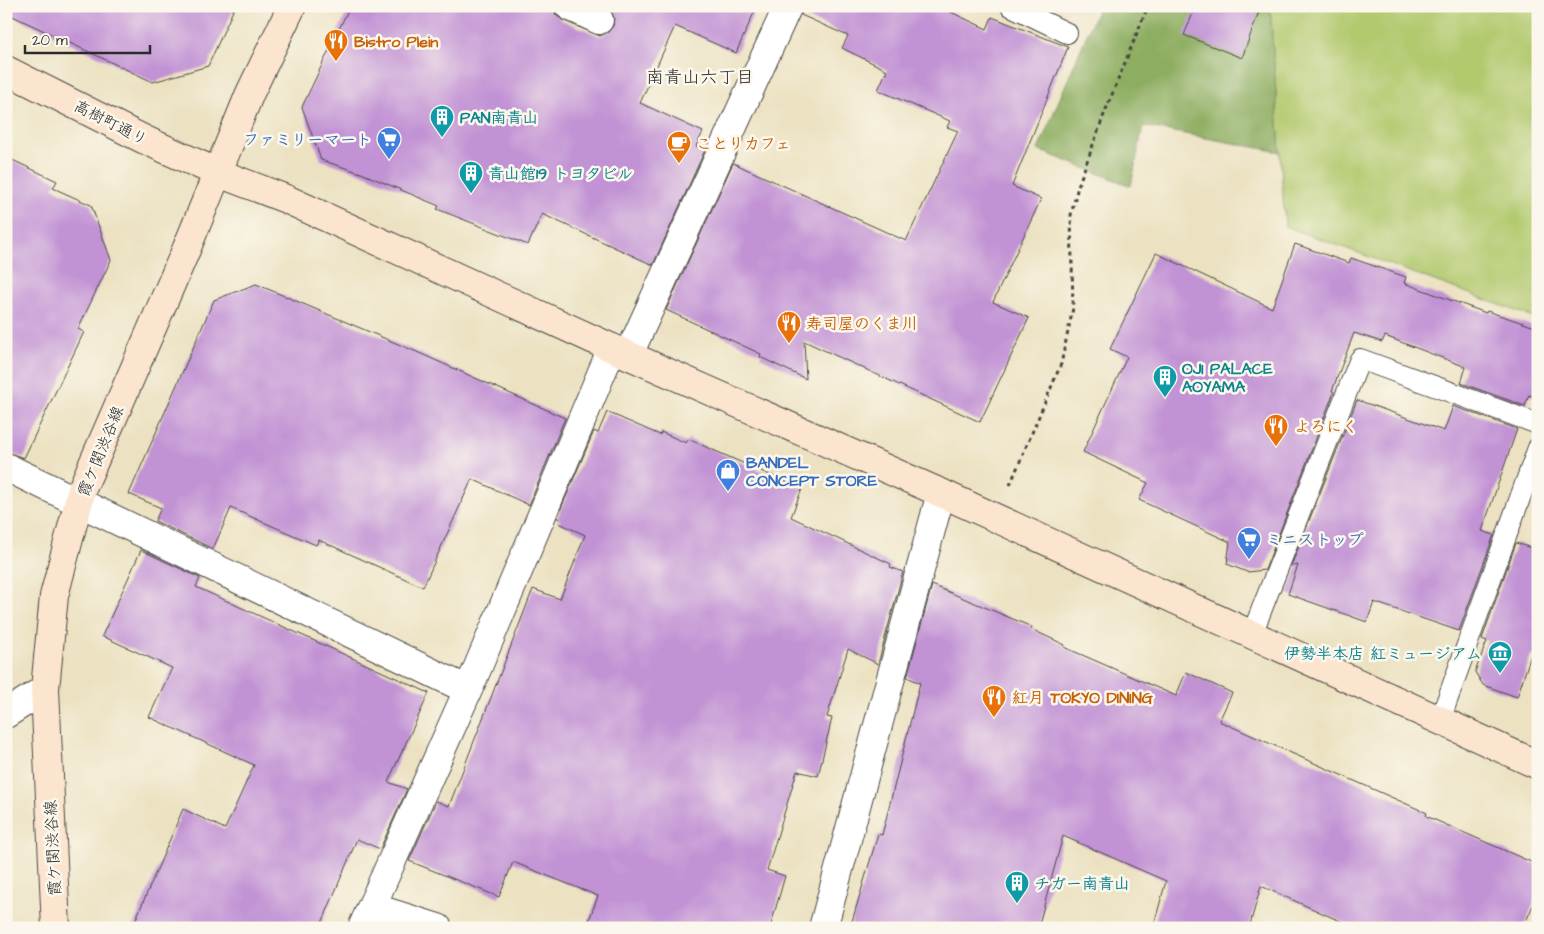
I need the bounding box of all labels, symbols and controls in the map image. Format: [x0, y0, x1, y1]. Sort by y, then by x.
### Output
scale bar [25, 22, 150, 54]
restaurant icon: Bistro Plein [323, 28, 349, 62]
text: 20 m [32, 30, 68, 51]
place label: Bistro Plein [354, 31, 438, 53]
district label: 南青山六丁目 [646, 65, 754, 90]
street label: 高樹町通り [70, 95, 151, 151]
building icon: PAN南青山 [429, 104, 455, 138]
place label: PAN南青山 [460, 107, 539, 129]
supermarket icon: ファミリーマート [376, 126, 402, 160]
place label: ファミリーマート [243, 129, 372, 151]
cafe icon: ことりカフェ [666, 130, 692, 164]
place label: ことりカフェ [696, 133, 791, 155]
building icon: 青山館19 トヨタビル [458, 160, 484, 194]
place label: 青山館19 トヨタビル [488, 163, 633, 185]
restaurant icon: 寿司屋のくま川 [776, 310, 802, 344]
place label: 寿司屋のくま川 [806, 313, 918, 335]
place label: OJI PALACE AOYAMA [1182, 358, 1273, 398]
building icon: OJI PALACE AOYAMA [1152, 364, 1178, 398]
street label: 霞ケ関渋谷線 [73, 403, 129, 500]
restaurant icon: よろにく [1263, 413, 1289, 447]
place label: よろにく [1294, 416, 1358, 438]
place label: BANDEL CONCEPT STORE [746, 452, 878, 492]
shop icon: BANDEL CONCEPT STORE [715, 458, 741, 492]
supermarket icon: ミニストップ [1236, 526, 1262, 560]
place label: ミニストップ [1266, 529, 1364, 551]
museum icon: 伊勢半本店 紅ミュージアム [1487, 640, 1513, 674]
place label: 伊勢半本店 紅ミュージアム [1284, 643, 1482, 665]
restaurant icon: 紅月 TOKYO DINING [981, 684, 1007, 718]
place label: 紅月 TOKYO DINING [1012, 687, 1154, 709]
street label: 霞ケ関渋谷線 [40, 799, 66, 896]
building icon: チガー南青山 [1004, 870, 1030, 904]
place label: チガー南青山 [1034, 873, 1130, 895]

